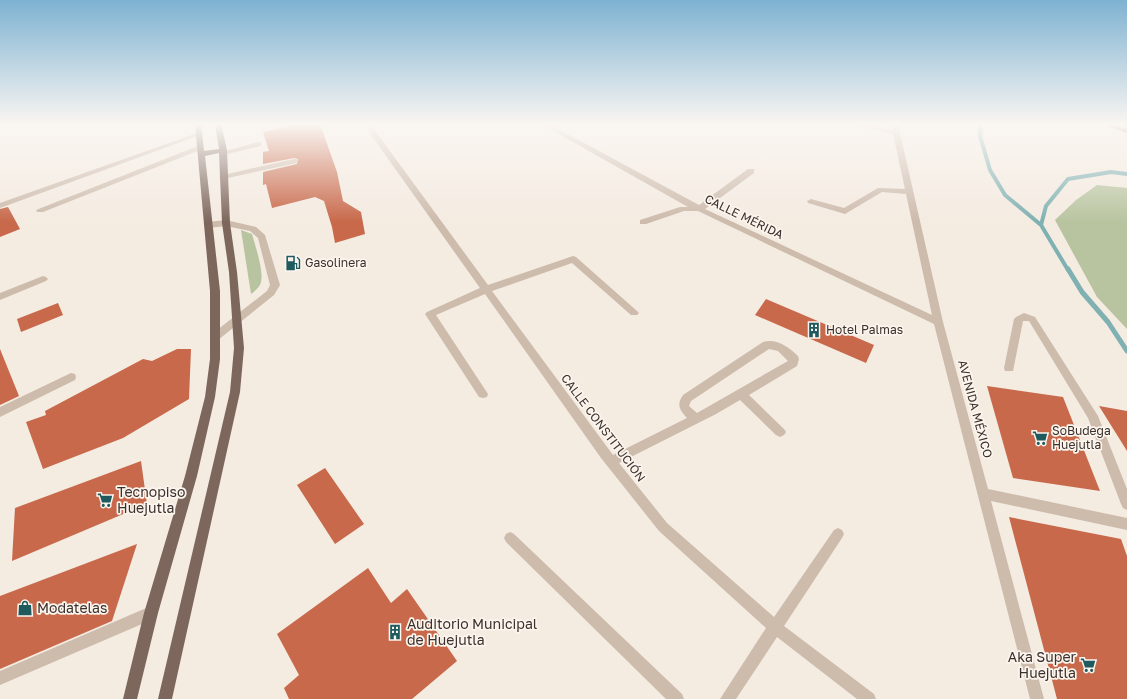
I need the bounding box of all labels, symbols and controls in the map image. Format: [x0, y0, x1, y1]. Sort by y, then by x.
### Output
street label: CALLE MÉRIDA [702, 191, 786, 242]
fuel station icon: Gasolinera [284, 254, 302, 272]
place label: Gasolinera [305, 255, 367, 270]
building icon: Hotel Palmas [805, 321, 823, 339]
place label: Hotel Palmas [826, 322, 903, 337]
street label: AVENIDA MÉXICO [955, 358, 996, 460]
street label: CALLE CONSTITUCIÓN [558, 371, 649, 485]
place label: SoBudega Huejutla [1052, 423, 1111, 452]
supermarket icon: SoBudega Huejutla [1031, 429, 1049, 447]
place label: Tecnopiso Huejutla [117, 483, 185, 516]
supermarket icon: Tecnopiso Huejutla [96, 491, 114, 509]
shop icon: Modatelas [16, 599, 34, 617]
place label: Modatelas [37, 599, 107, 616]
place label: Auditorio Municipal de Huejutla [407, 615, 537, 648]
building icon: Auditorio Municipal de Huejutla [386, 623, 404, 641]
place label: Aka Super Huejutla [1008, 648, 1077, 681]
supermarket icon: Aka Super Huejutla [1079, 656, 1097, 674]

